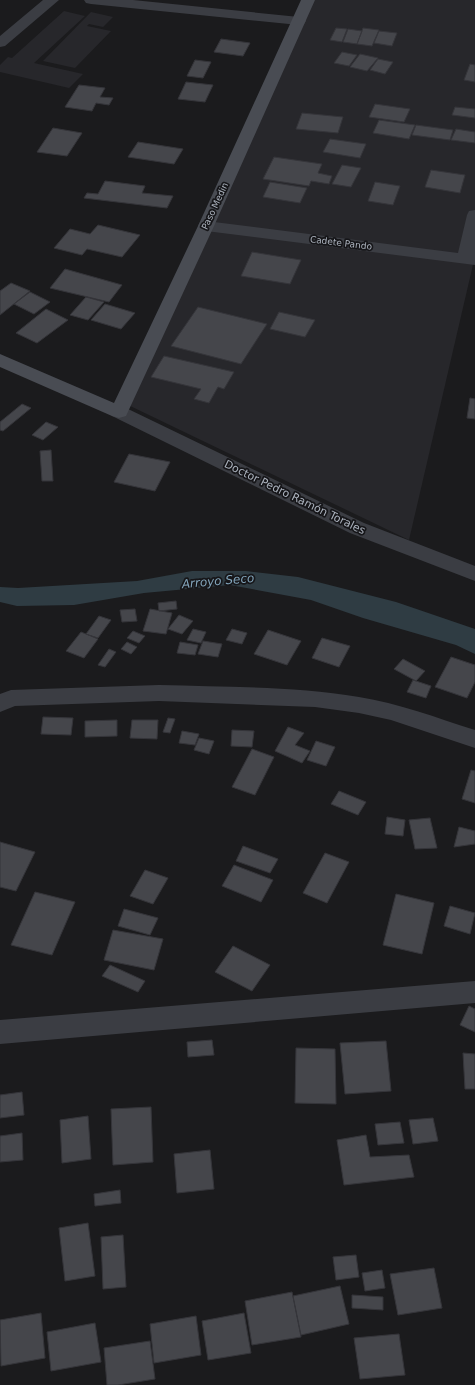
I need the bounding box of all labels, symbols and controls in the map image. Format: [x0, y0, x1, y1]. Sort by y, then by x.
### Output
street label: Paso Medin [200, 181, 230, 231]
street label: Cadete Pando [309, 234, 373, 252]
street label: Doctor Pedro Ramón Torales [222, 458, 368, 537]
water label: Arroyo Seco [180, 571, 255, 591]

